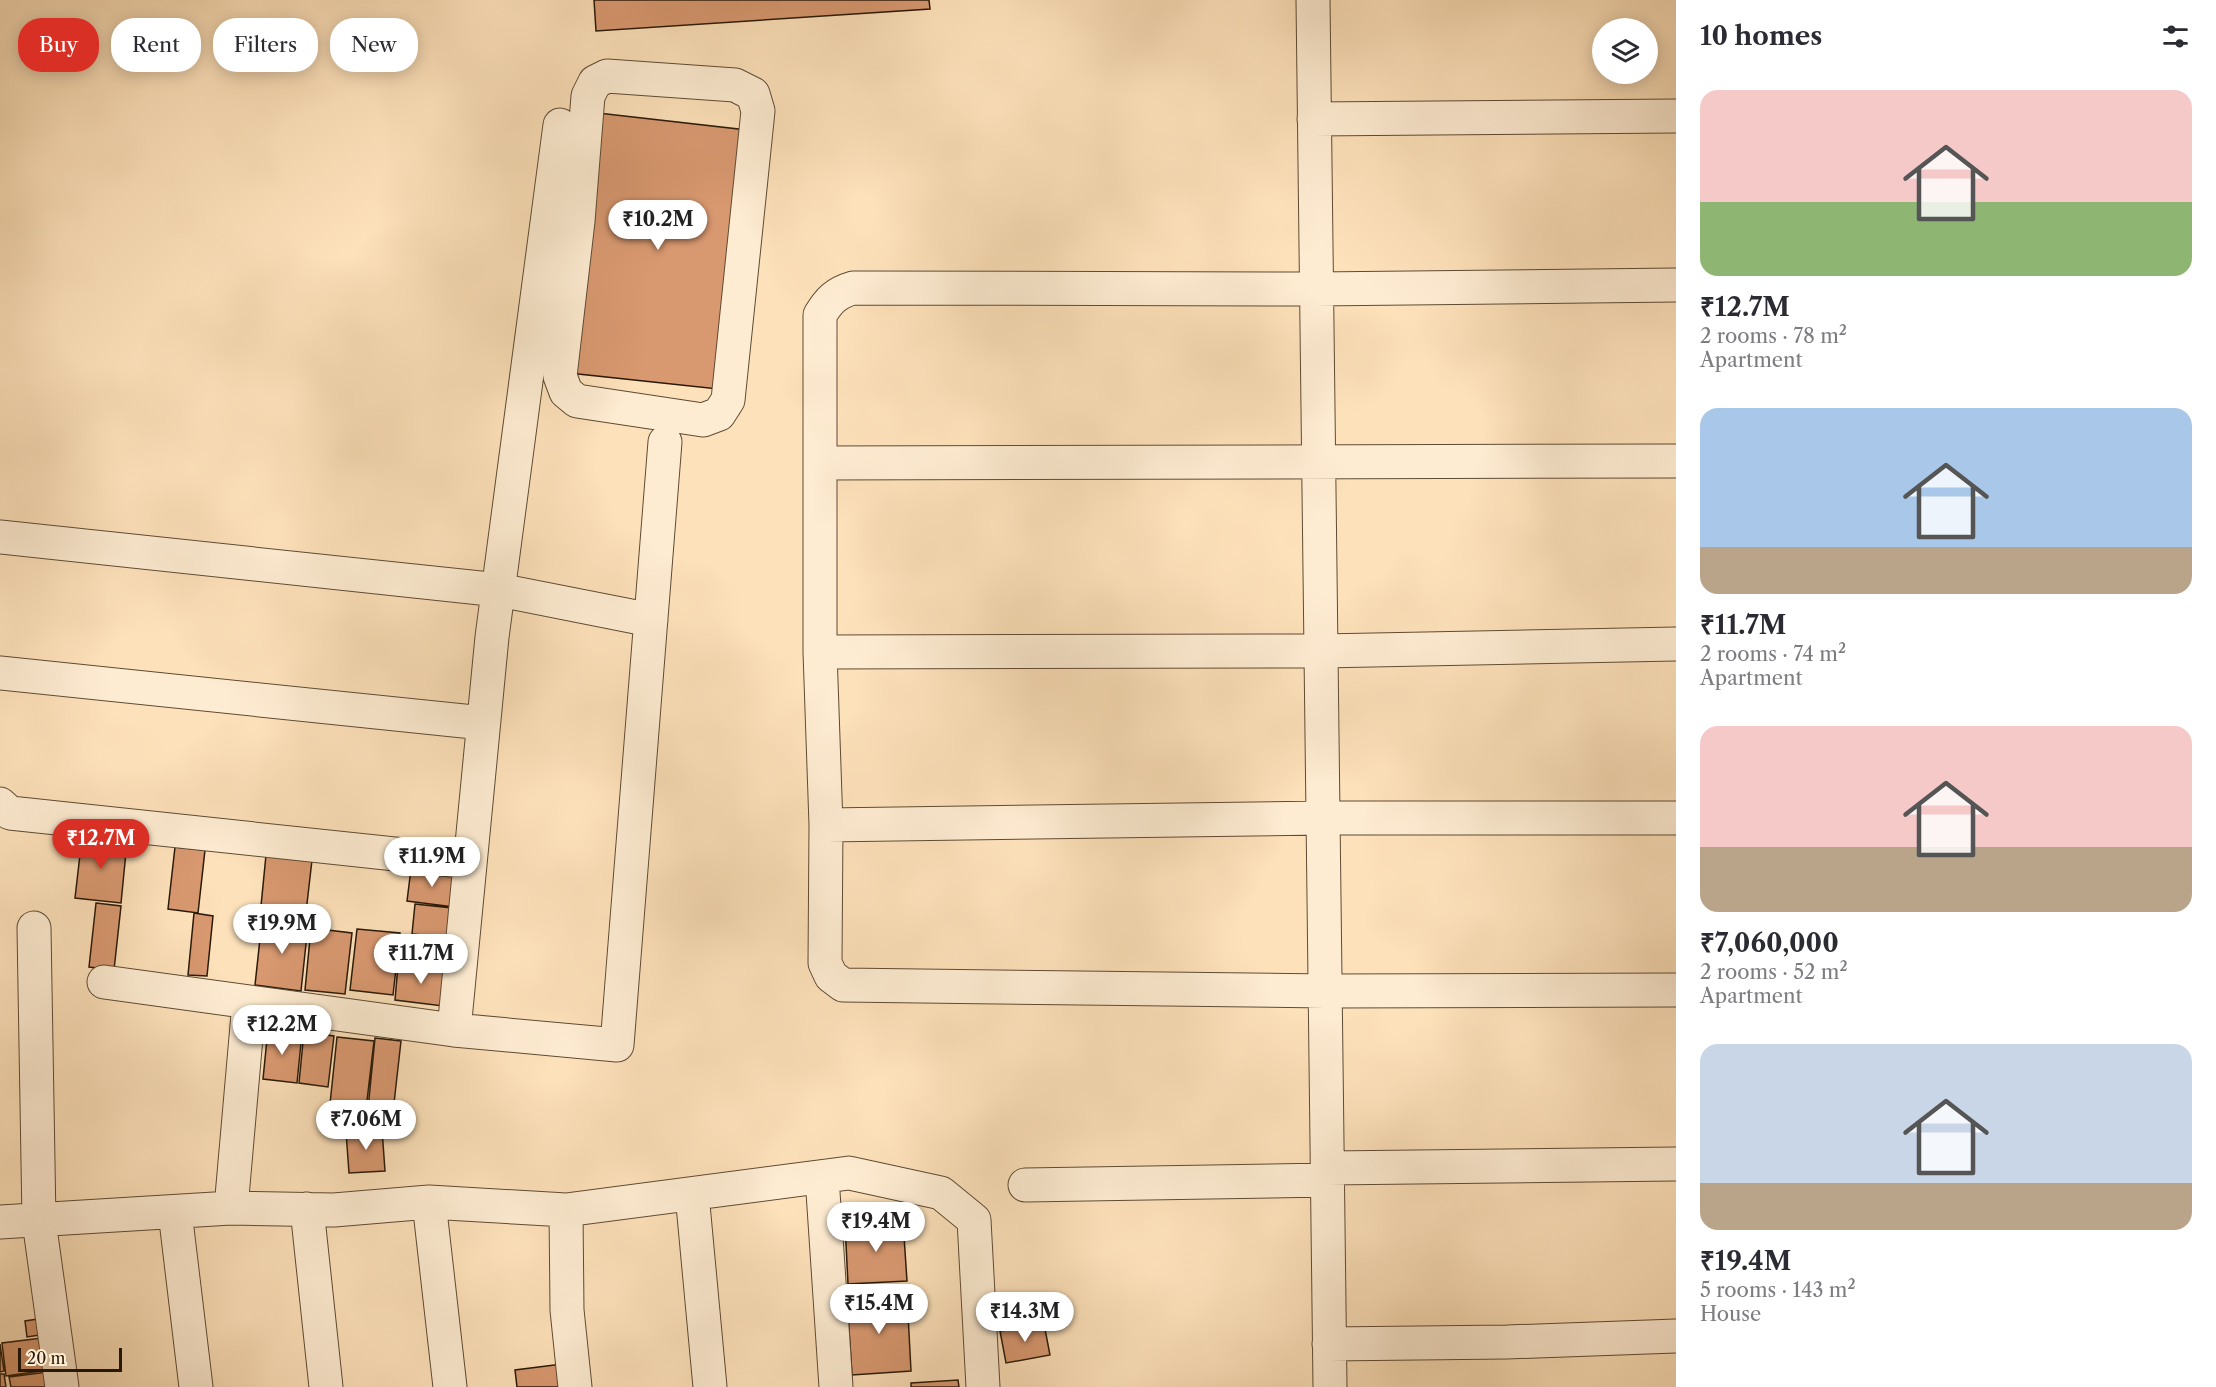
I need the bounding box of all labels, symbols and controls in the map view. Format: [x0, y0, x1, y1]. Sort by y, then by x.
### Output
chip: Buy [18, 18, 99, 72]
chip: Rent [111, 18, 201, 72]
chip: Filters [213, 18, 318, 72]
chip: New [330, 18, 418, 72]
map controls [1592, 18, 1658, 84]
button: layers [1592, 18, 1658, 84]
text: 10 homes [1700, 20, 1822, 52]
icon: filters [2159, 20, 2192, 53]
icon: home [1892, 129, 2000, 237]
pin: ₹10.2M [609, 200, 707, 251]
text: ₹10.2M [622, 207, 694, 231]
text: ₹12.7M [1700, 291, 1790, 323]
text: 2 rooms · 78 m² [1700, 324, 1847, 348]
text: Apartment [1700, 348, 1803, 372]
icon: home [1892, 447, 2000, 555]
text: ₹11.7M [1700, 609, 1786, 641]
text: 2 rooms · 74 m² [1700, 642, 1846, 666]
text: Apartment [1700, 666, 1803, 690]
icon: home [1892, 765, 2000, 873]
pin: ₹12.7M [52, 819, 150, 870]
text: ₹12.7M [66, 826, 136, 850]
pin: ₹11.9M [383, 837, 481, 888]
text: ₹11.9M [398, 844, 466, 868]
pin: ₹19.9M [233, 904, 331, 955]
text: ₹19.9M [247, 911, 317, 935]
text: ₹7,060,000 [1700, 927, 1839, 959]
pin: ₹11.7M [372, 934, 470, 985]
text: ₹11.7M [388, 941, 454, 965]
text: 2 rooms · 52 m² [1700, 960, 1848, 984]
text: Apartment [1700, 984, 1803, 1008]
pin: ₹12.2M [233, 1005, 331, 1056]
text: ₹12.2M [247, 1012, 317, 1036]
icon: home [1892, 1083, 2000, 1191]
pin: ₹7.06M [317, 1100, 415, 1151]
text: ₹7.06M [330, 1107, 402, 1131]
pin: ₹19.4M [827, 1202, 925, 1253]
text: ₹19.4M [841, 1209, 911, 1233]
text: ₹19.4M [1700, 1245, 1791, 1277]
text: 5 rooms · 143 m² [1700, 1278, 1856, 1302]
pin: ₹15.4M [830, 1284, 928, 1335]
text: ₹15.4M [844, 1291, 914, 1315]
pin: ₹14.3M [976, 1292, 1074, 1343]
text: ₹14.3M [990, 1299, 1060, 1323]
text: House [1700, 1302, 1761, 1326]
scale bar [18, 1345, 122, 1372]
text: 20 m [27, 1348, 66, 1368]

